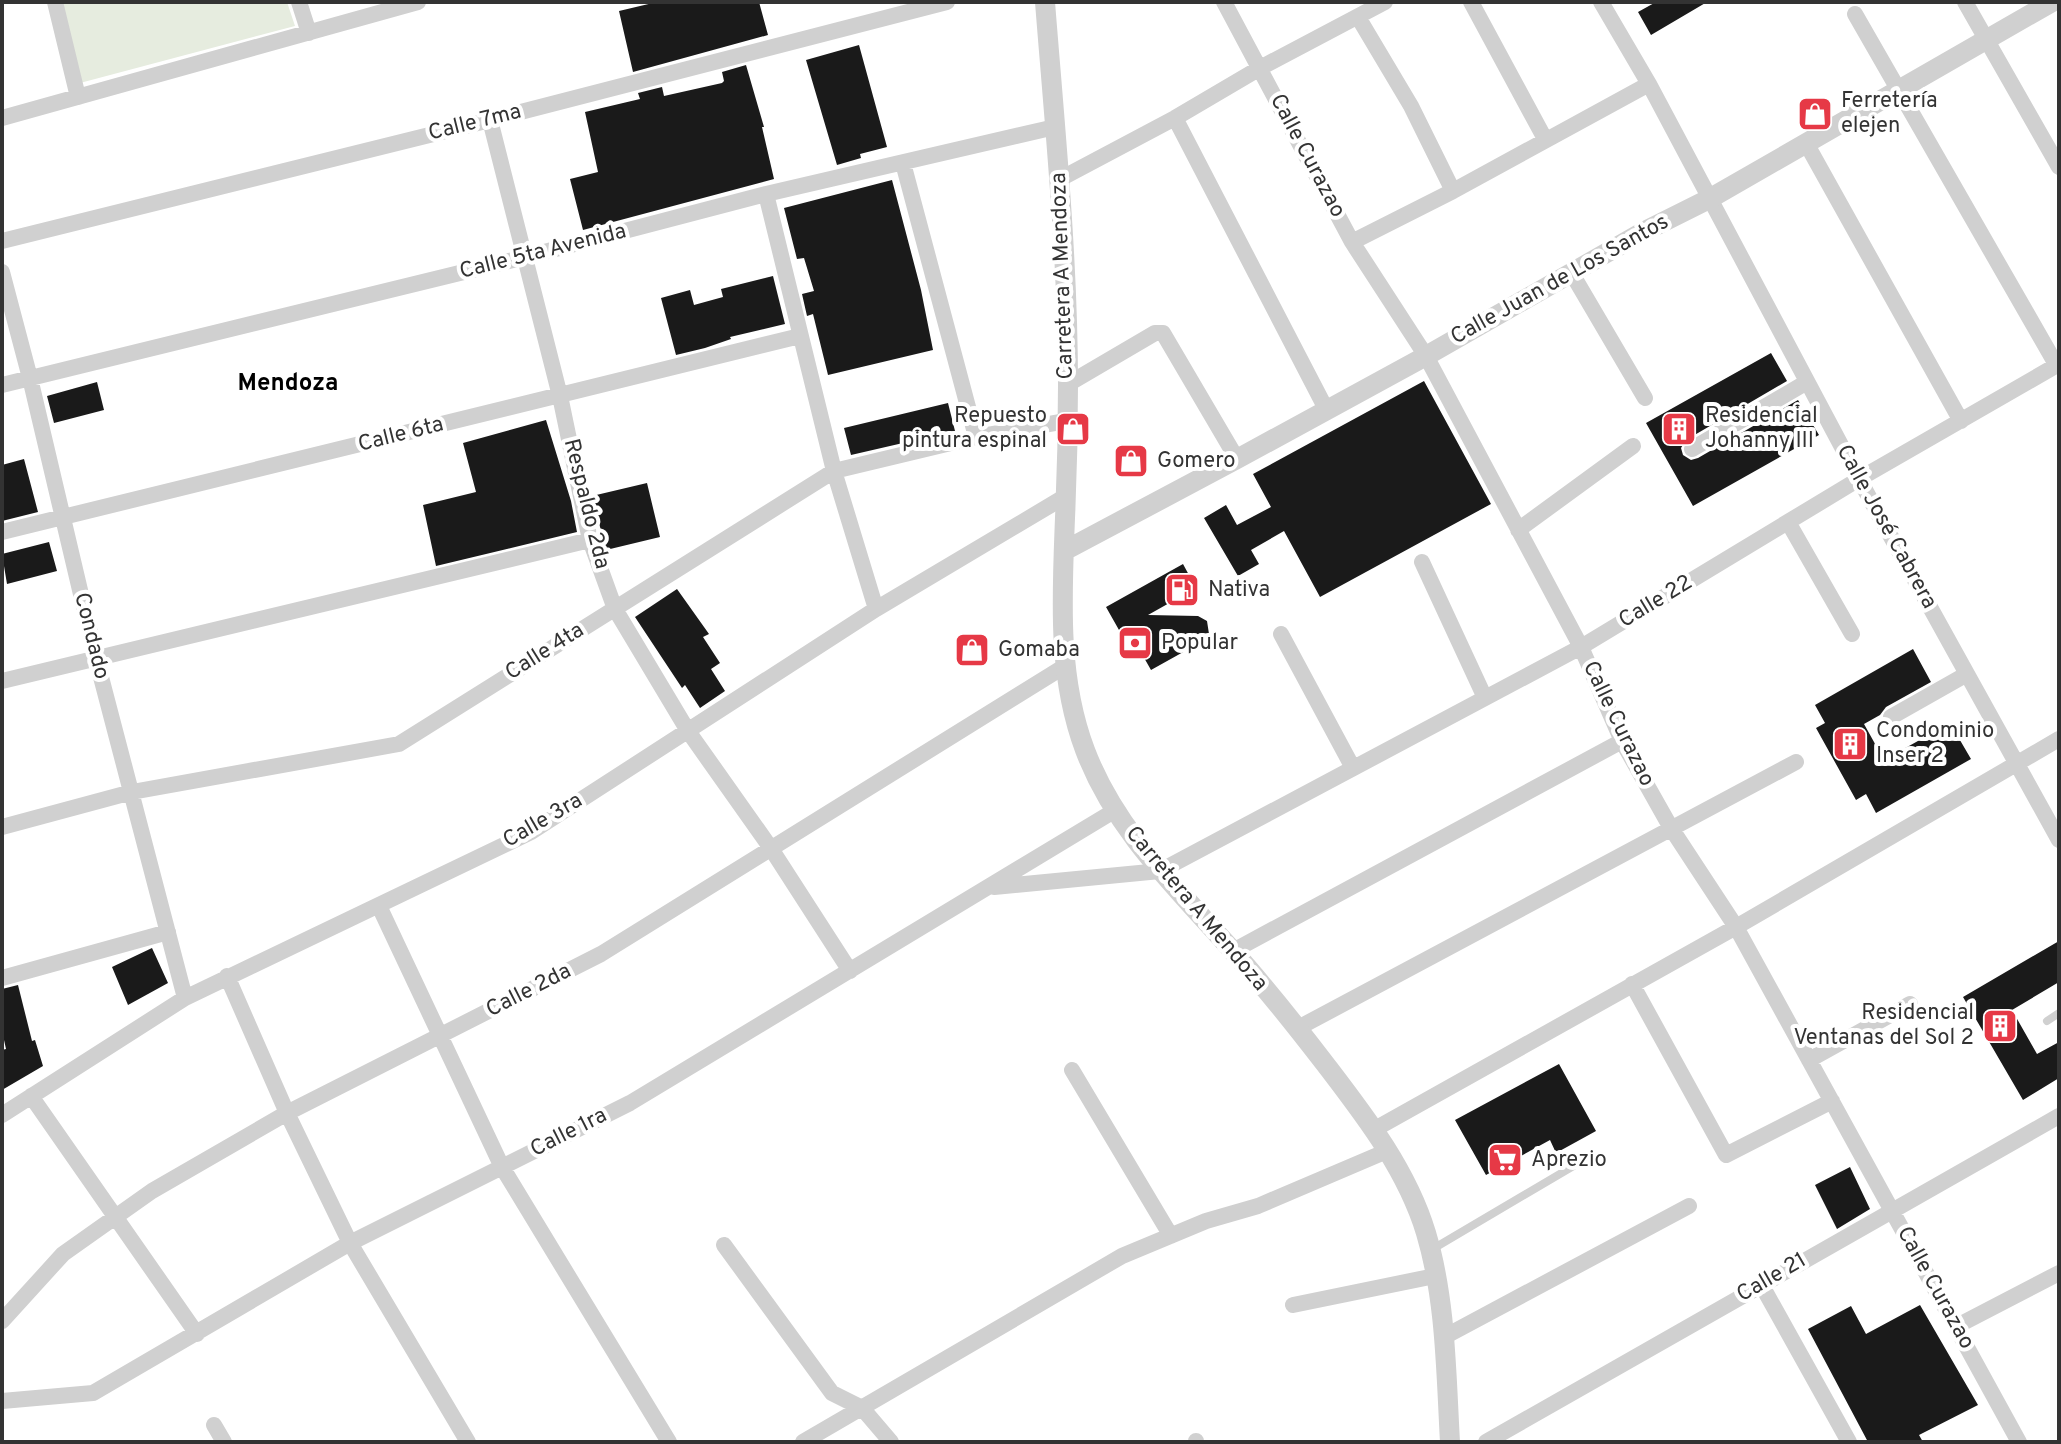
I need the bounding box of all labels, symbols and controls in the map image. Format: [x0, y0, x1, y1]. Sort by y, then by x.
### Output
place label: Ferretería elejen [1841, 88, 1938, 140]
street label: Calle Curazao [1263, 90, 1351, 222]
shop icon: Ferretería elejen [1796, 95, 1834, 133]
street label: Calle 7ma [426, 98, 524, 148]
street label: Carretera A Mendoza [1046, 172, 1080, 380]
street label: Calle Juan de Los Santos [1446, 209, 1674, 351]
street label: Calle 5ta Avenida [457, 218, 629, 286]
district label: Mendoza [238, 369, 338, 399]
place label: Repuesto pintura espinal [902, 403, 1047, 455]
place label: Residencial Johanny III [1705, 403, 1818, 455]
shop icon: Repuesto pintura espinal [1054, 410, 1092, 448]
building icon: Residencial Johanny III [1660, 410, 1698, 448]
street label: Calle 6ta [355, 411, 447, 459]
street label: Respaldo 2da [557, 436, 615, 572]
street label: Calle José Cabrera [1830, 440, 1942, 614]
shop icon: Gomero [1112, 442, 1150, 480]
place label: Gomero [1157, 448, 1236, 475]
street label: Calle 22 [1614, 569, 1698, 635]
fuel station icon: Nativa [1163, 571, 1201, 609]
place label: Nativa [1208, 577, 1270, 604]
street label: Condado [67, 590, 115, 682]
street label: Calle 4ta [501, 617, 589, 687]
bank icon: Popular [1116, 624, 1154, 662]
place label: Popular [1161, 630, 1239, 657]
shop icon: Gomaba [953, 631, 991, 669]
place label: Gomaba [998, 637, 1080, 664]
street label: Calle Curazao [1576, 657, 1660, 791]
place label: Condominio Inser 2 [1876, 718, 1994, 770]
building icon: Condominio Inser 2 [1831, 725, 1869, 763]
street label: Calle 3ra [498, 787, 588, 855]
street label: Carretera A Mendoza [1119, 821, 1273, 997]
street label: Calle 2da [482, 958, 576, 1024]
place label: Residencial Ventanas del Sol 2 [1794, 1000, 1974, 1052]
building icon: Residencial Ventanas del Sol 2 [1981, 1007, 2019, 1045]
street label: Calle 1ra [526, 1102, 612, 1164]
supermarket icon: Aprezio [1486, 1141, 1524, 1179]
place label: Aprezio [1531, 1147, 1607, 1174]
street label: Calle Curazao [1890, 1222, 1980, 1354]
street label: Calle 21 [1732, 1247, 1812, 1309]

